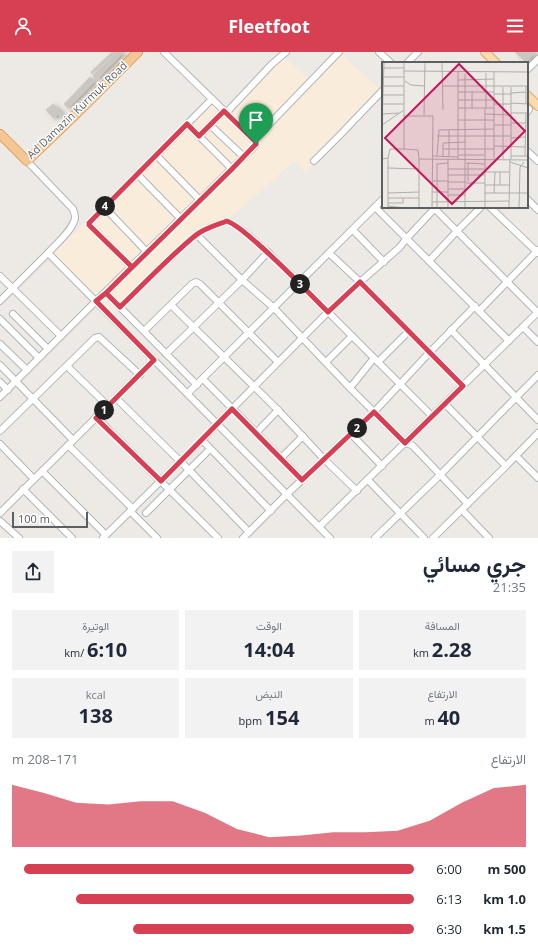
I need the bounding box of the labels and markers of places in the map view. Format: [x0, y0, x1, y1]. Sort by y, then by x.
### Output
pin [239, 103, 273, 144]
pin: 4 [95, 196, 115, 216]
pin: 3 [290, 274, 310, 294]
pin: 1 [94, 400, 114, 420]
pin: 2 [347, 418, 367, 438]

